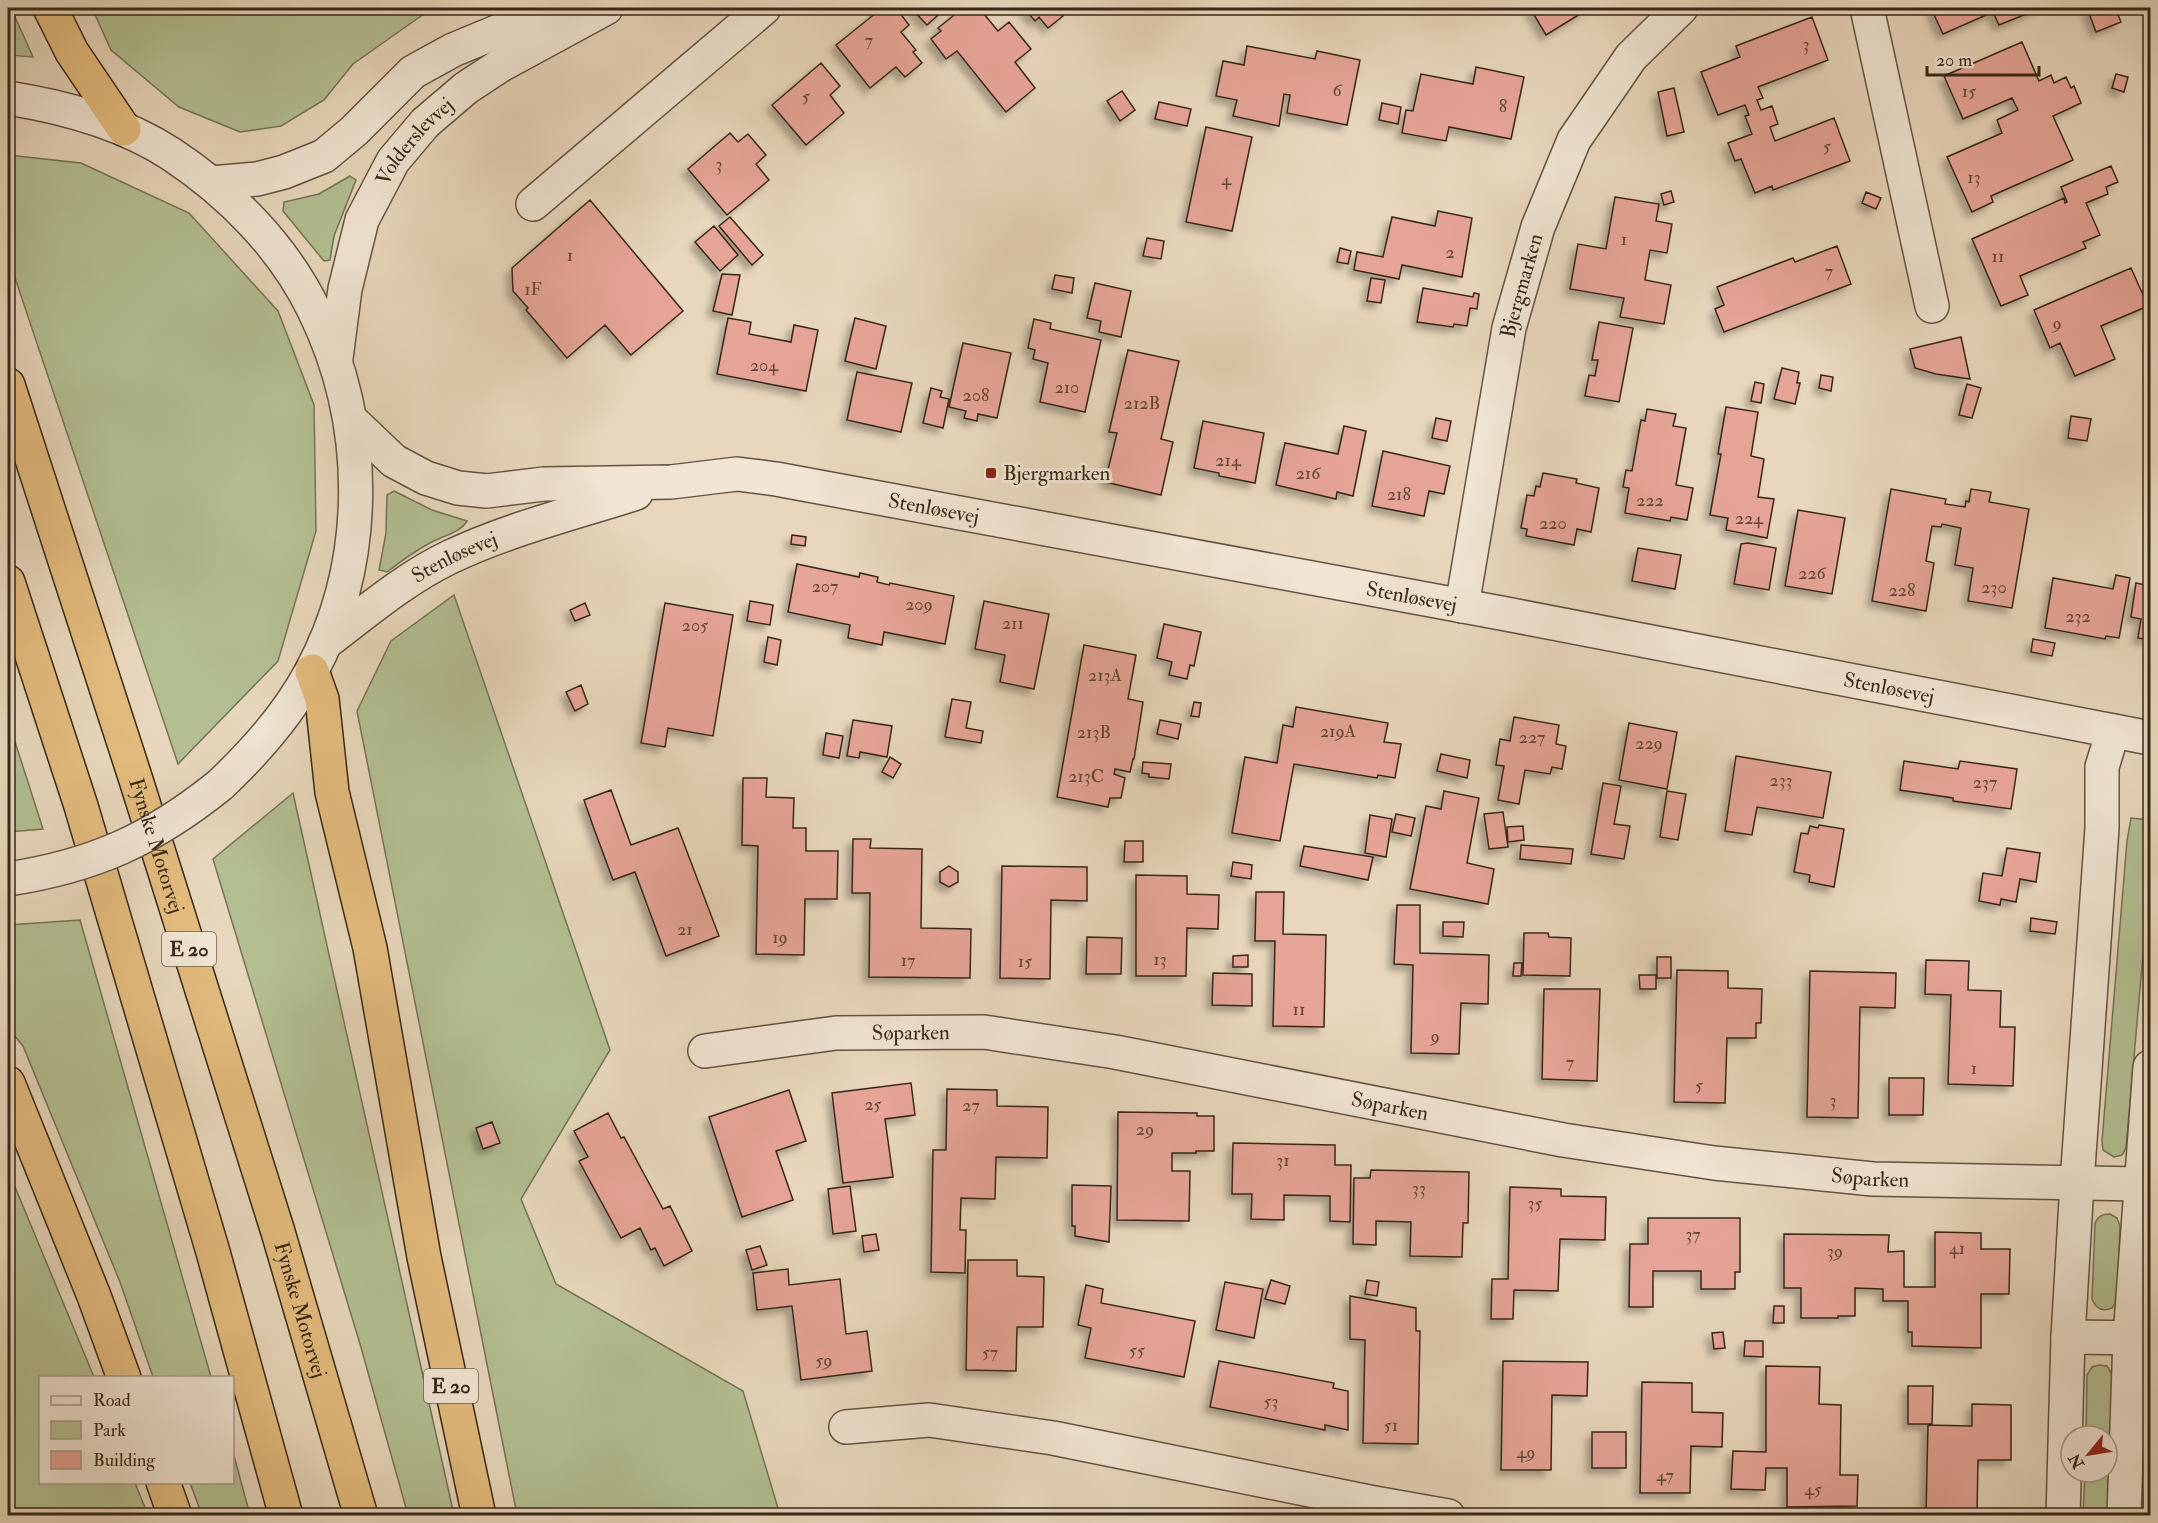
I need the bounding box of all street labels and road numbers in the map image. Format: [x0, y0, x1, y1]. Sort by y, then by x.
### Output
street label: Volderslevvej [370, 92, 459, 190]
street label: Bjergmarken [1495, 230, 1549, 340]
street label: Stenløsevej [886, 487, 981, 530]
street label: Stenløsevej [407, 526, 501, 589]
street label: Stenløsevej [1364, 575, 1459, 619]
street label: Stenløsevej [1841, 666, 1937, 710]
street label: Fynske Motorvej [122, 775, 190, 917]
road number: E 20 [162, 932, 216, 966]
street label: Søparken [872, 1019, 950, 1047]
street label: Søparken [1349, 1086, 1431, 1127]
street label: Søparken [1830, 1162, 1910, 1194]
street label: Fynske Motorvej [268, 1239, 333, 1381]
road number: E 20 [424, 1369, 478, 1403]

